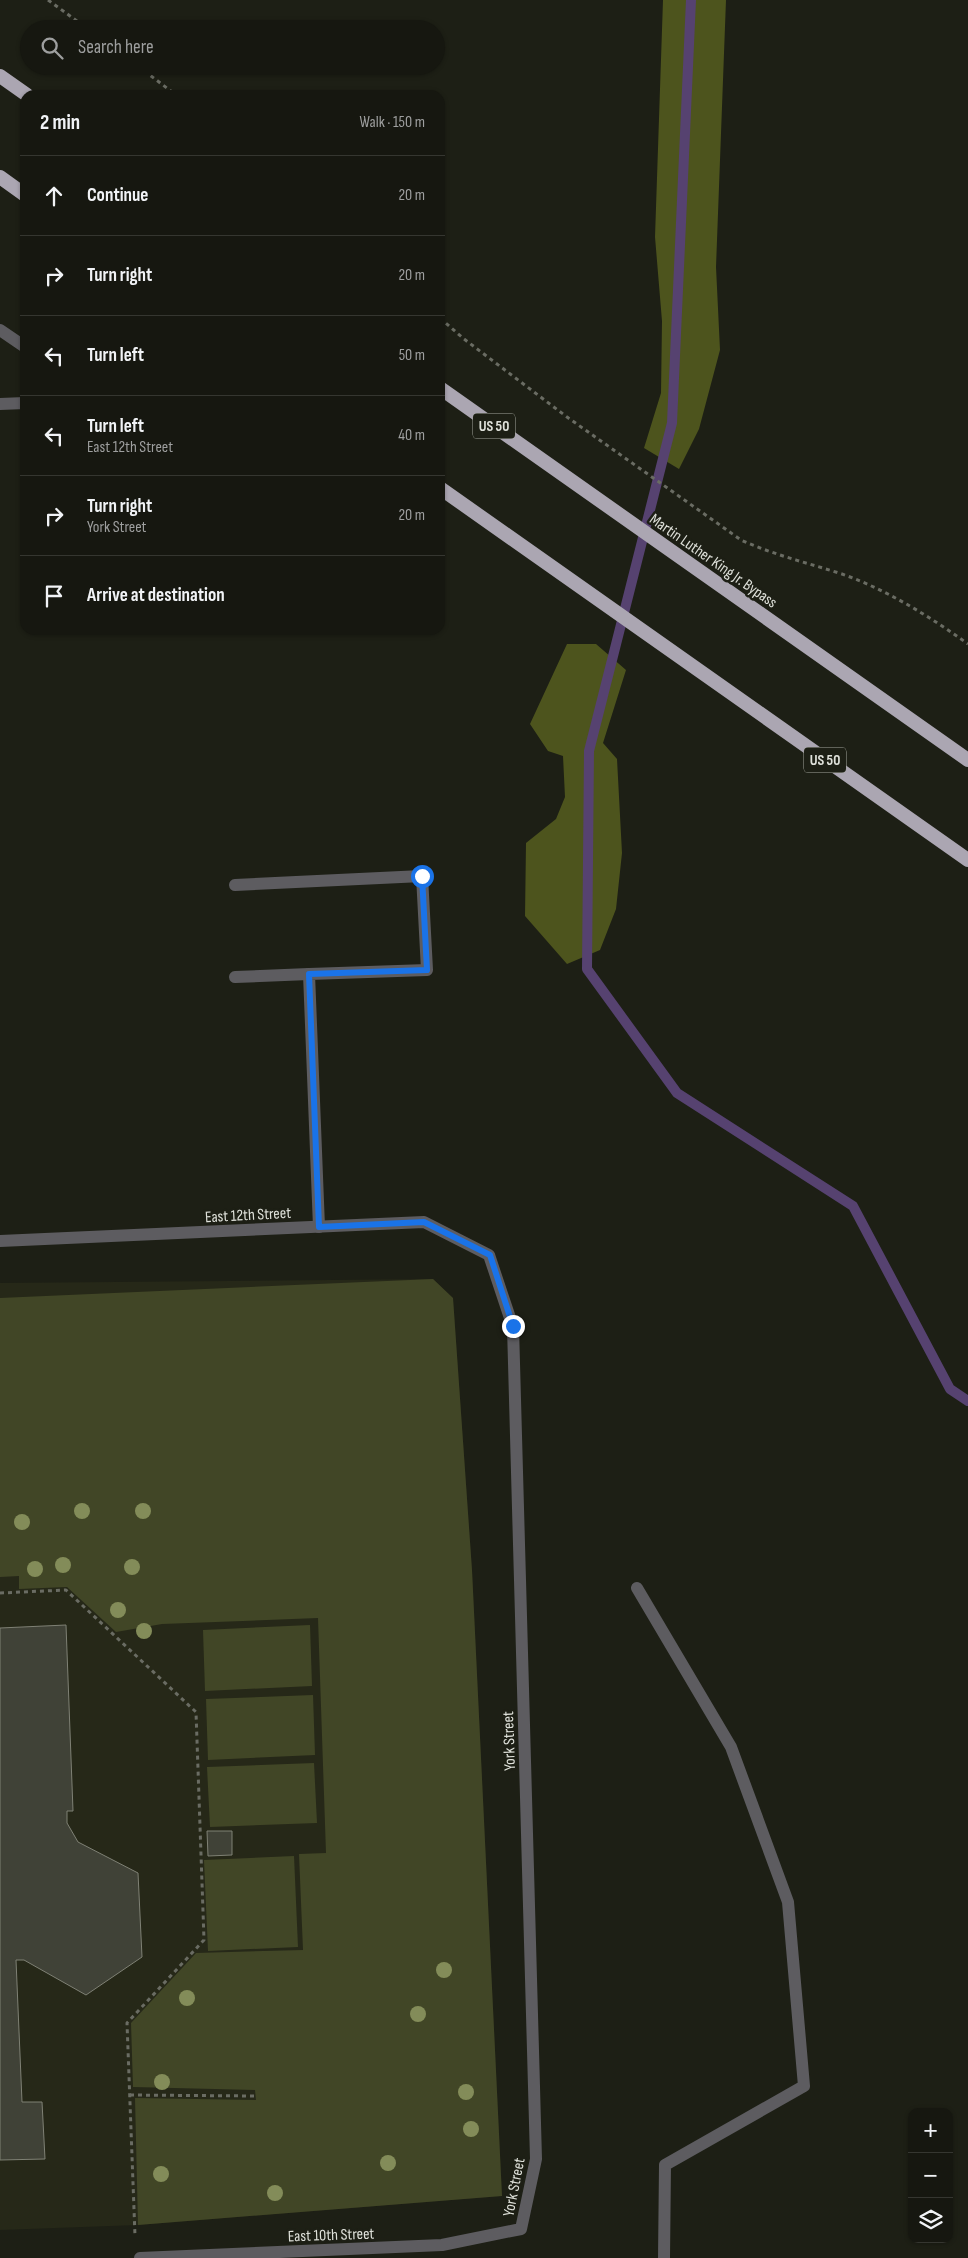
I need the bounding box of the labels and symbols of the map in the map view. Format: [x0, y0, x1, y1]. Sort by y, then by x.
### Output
road number: US 50 [473, 414, 515, 438]
street label: Martin Luther King Jr. Bypass [646, 510, 781, 613]
road number: US 50 [804, 748, 846, 772]
route start [411, 865, 434, 888]
street label: East 12th Street [205, 1204, 292, 1227]
route end [502, 1315, 525, 1338]
street label: York Street [499, 1711, 520, 1771]
street label: York Street [499, 2156, 529, 2218]
street label: East 10th Street [288, 2224, 375, 2247]

